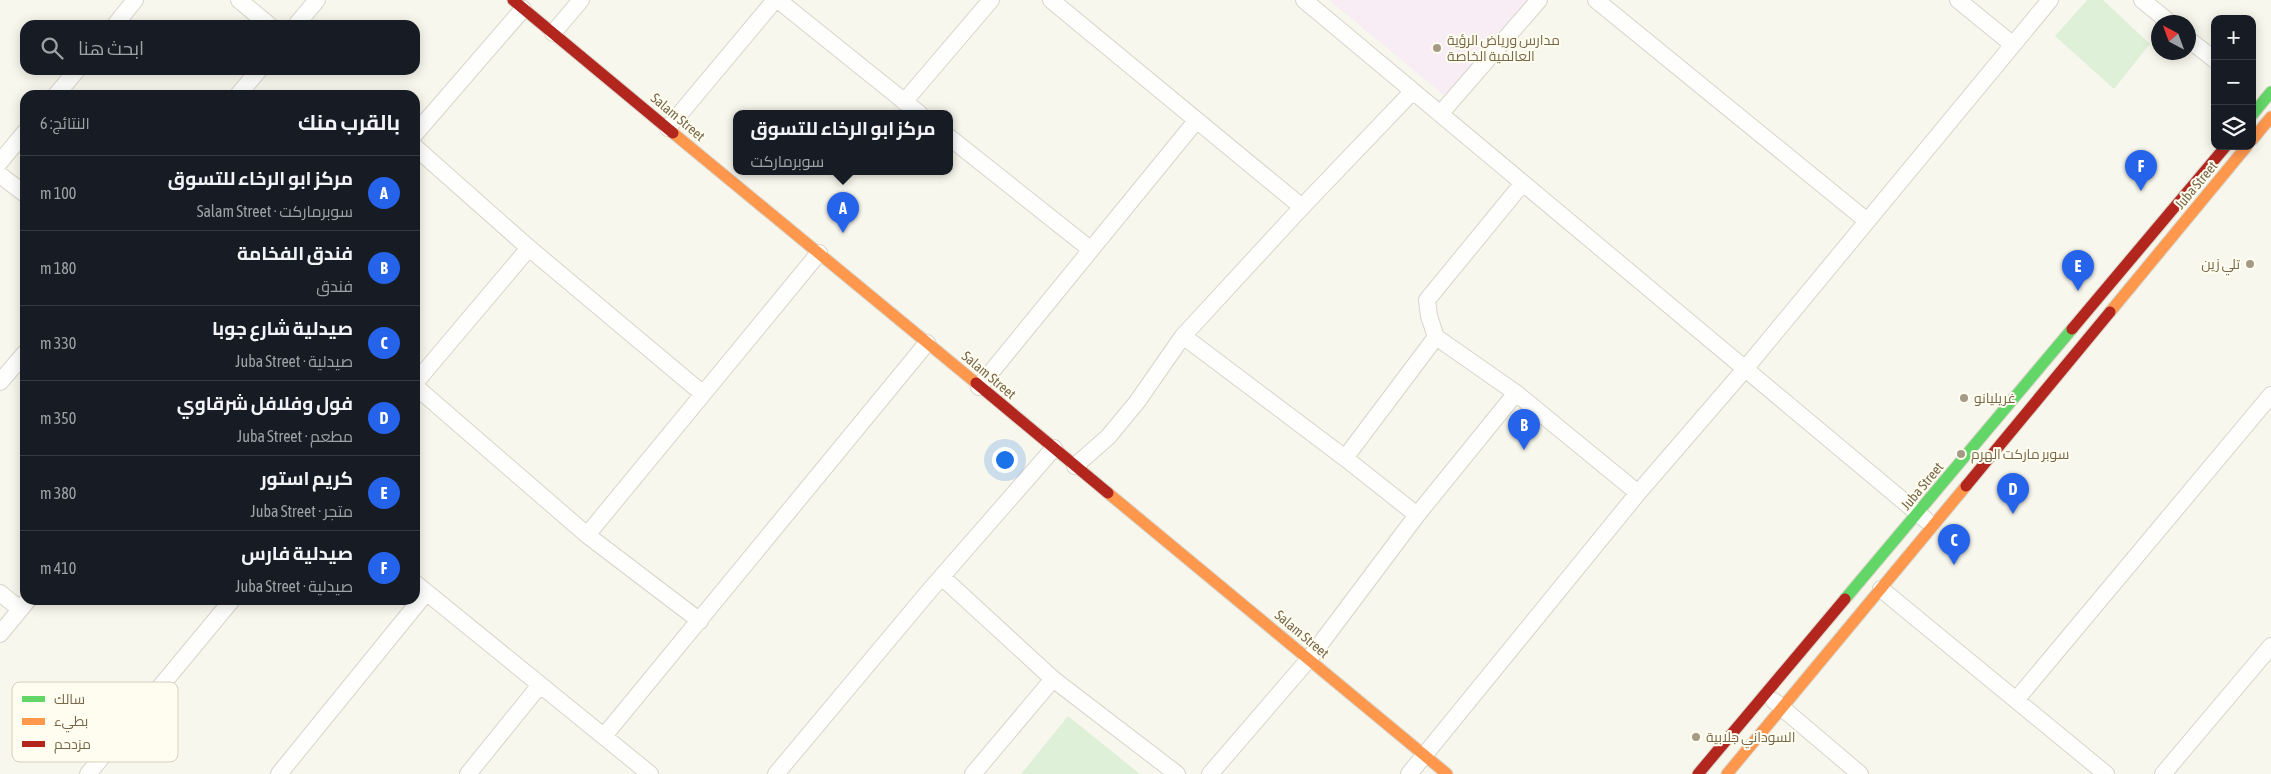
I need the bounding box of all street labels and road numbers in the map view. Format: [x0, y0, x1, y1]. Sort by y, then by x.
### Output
street label: Salam Street [648, 90, 708, 144]
street label: Juba Street [2172, 158, 2220, 212]
street label: Salam Street [959, 348, 1019, 402]
street label: Juba Street [1898, 459, 1946, 513]
street label: Salam Street [1272, 607, 1332, 661]

